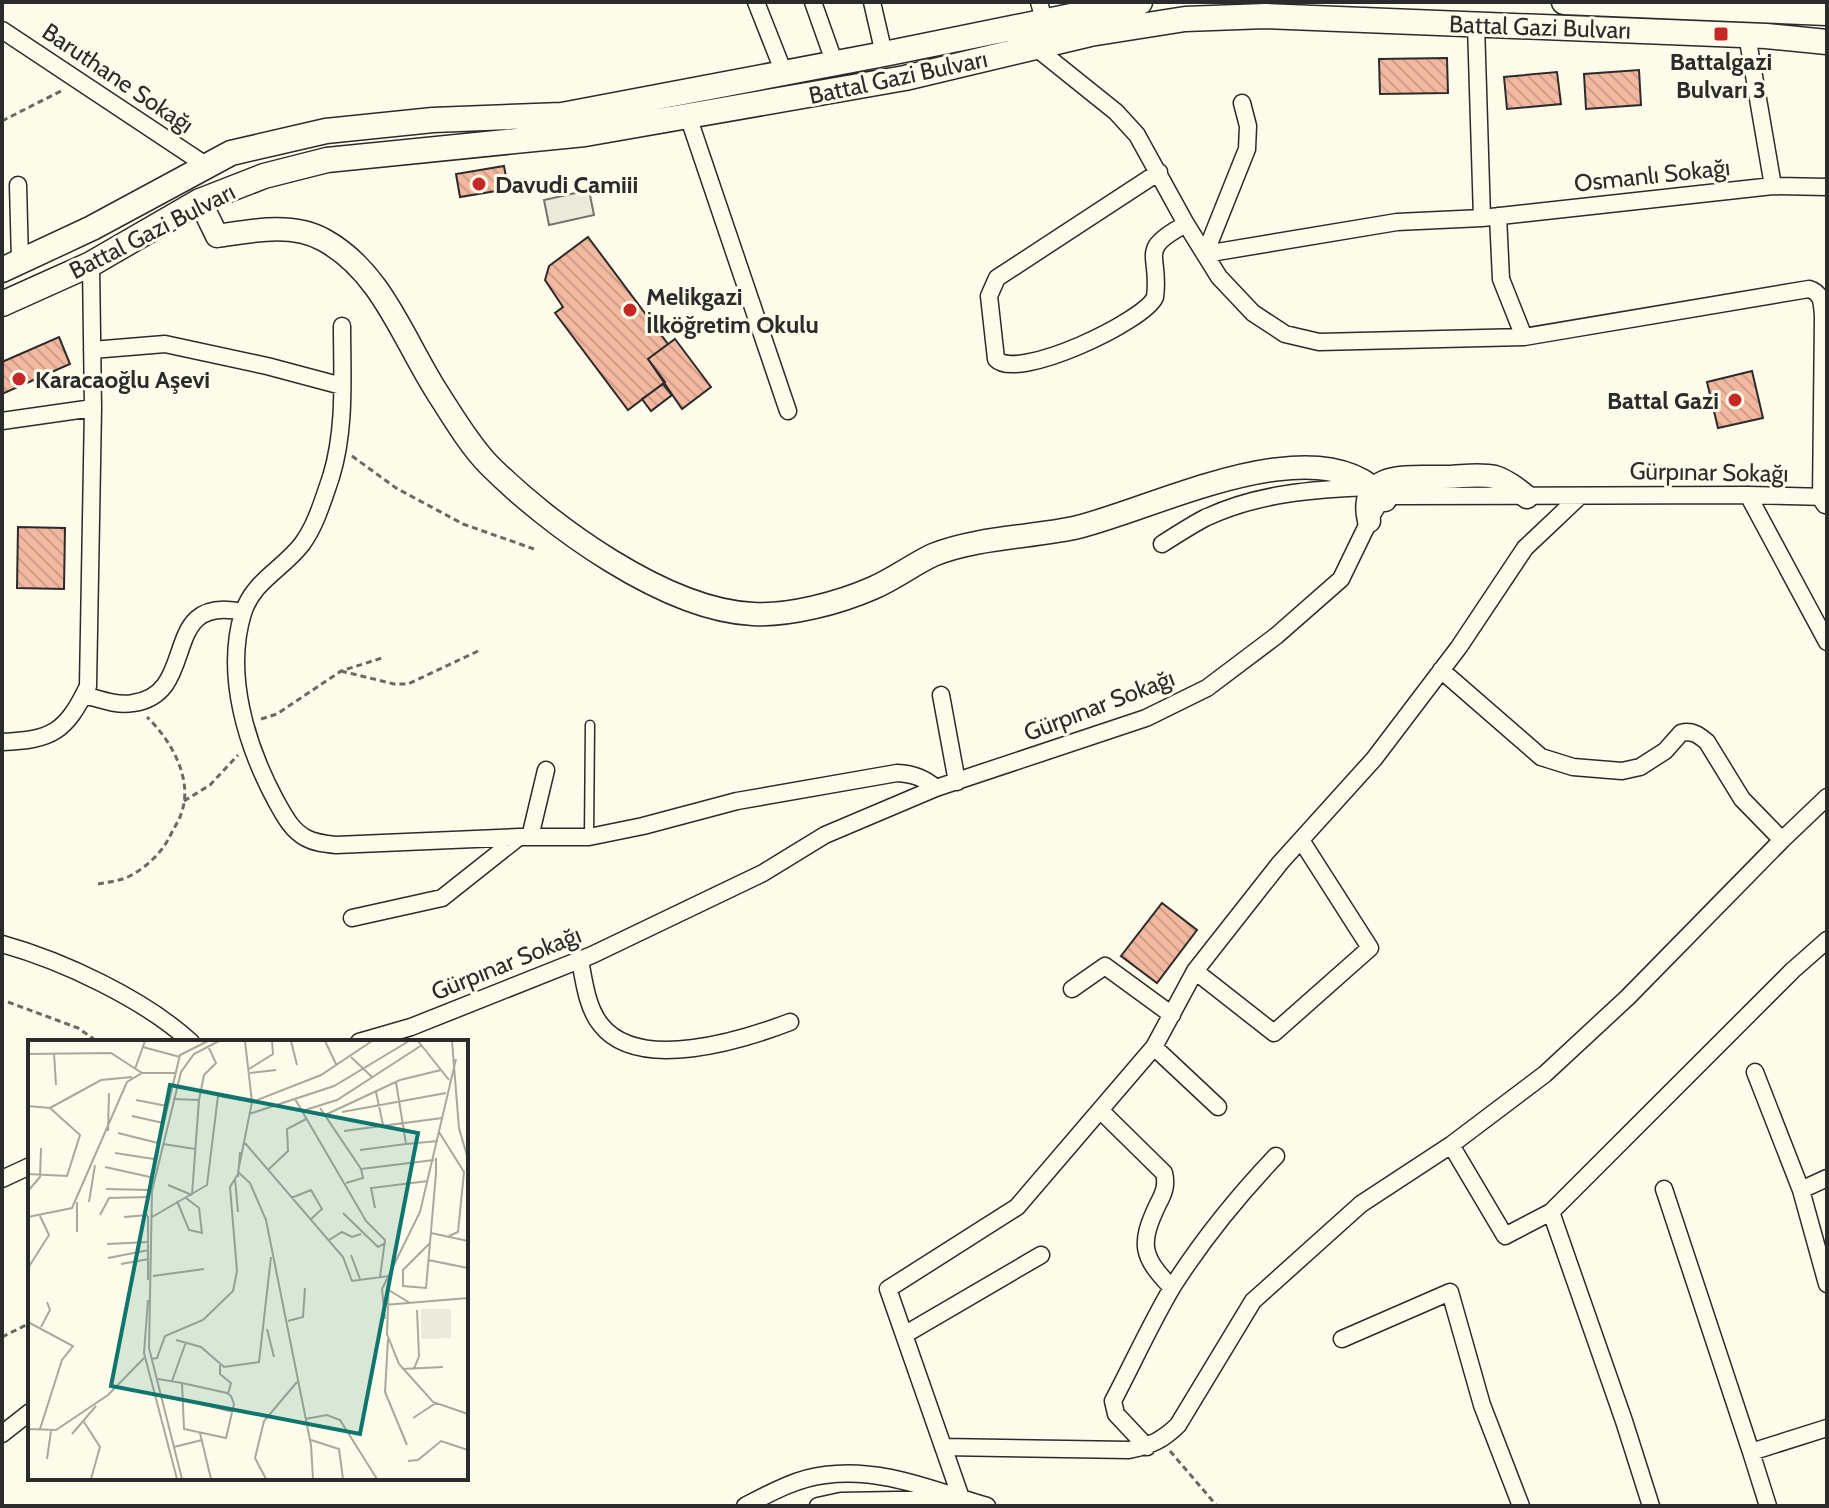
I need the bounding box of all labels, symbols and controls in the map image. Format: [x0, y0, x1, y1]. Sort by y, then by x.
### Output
street label: Battal Gazi Bulvarı [1449, 9, 1631, 45]
street label: Baruthane Sokağı [37, 17, 199, 139]
marker: Battalgazi Bulvarı 3 [1712, 25, 1730, 43]
street label: Battal Gazi Bulvarı [806, 44, 990, 110]
place label: Battalgazi Bulvarı 3 [1670, 47, 1772, 104]
street label: Osmanlı Sokağı [1572, 152, 1732, 198]
place label: Davudi Camiii [495, 170, 638, 199]
marker: Davudi Camiii [470, 175, 488, 193]
street label: Battal Gazi Bulvarı [64, 177, 240, 285]
place label: Melikgazi İlköğretim Okulu [646, 282, 819, 339]
marker: Melikgazi İlköğretim Okulu [621, 301, 639, 319]
place label: Karacaoğlu Aşevi [35, 365, 210, 394]
marker: Karacaoğlu Aşevi [10, 370, 28, 388]
place label: Battal Gazi [1607, 386, 1719, 415]
marker: Battal Gazi [1726, 391, 1744, 409]
street label: Gürpınar Sokağı [1629, 456, 1789, 488]
street label: Gürpınar Sokağı [1020, 663, 1178, 747]
street label: Gürpınar Sokağı [427, 920, 585, 1006]
inset map [28, 1040, 468, 1480]

